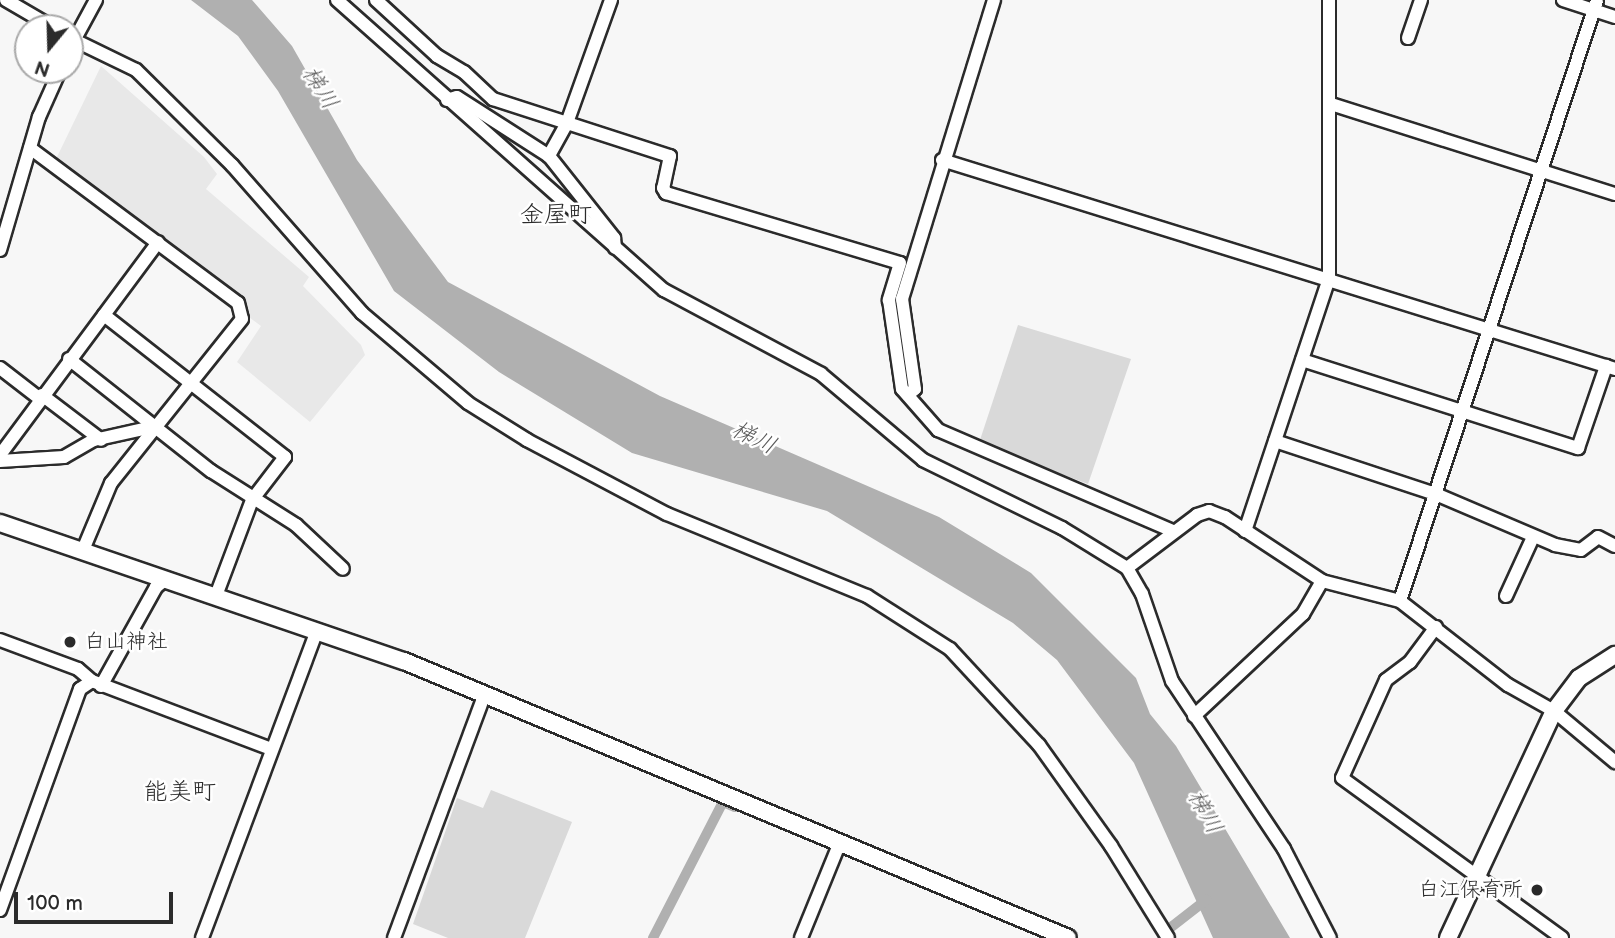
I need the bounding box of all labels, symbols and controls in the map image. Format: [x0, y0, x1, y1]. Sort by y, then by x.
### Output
north arrow [14, 14, 84, 84]
text: N [32, 54, 53, 81]
water label: 梯川 [296, 61, 344, 115]
district label: 金屋町 [520, 201, 592, 229]
water label: 梯川 [727, 416, 781, 460]
place label: 白山神社 [84, 629, 168, 655]
marker: 白山神社 [62, 634, 78, 650]
district label: 能美町 [144, 778, 216, 806]
water label: 梯川 [1182, 785, 1228, 839]
place label: 白江保育所 [1418, 877, 1523, 903]
scale bar [18, 878, 177, 922]
marker: 白江保育所 [1529, 882, 1545, 898]
text: 100 m [27, 891, 83, 916]

